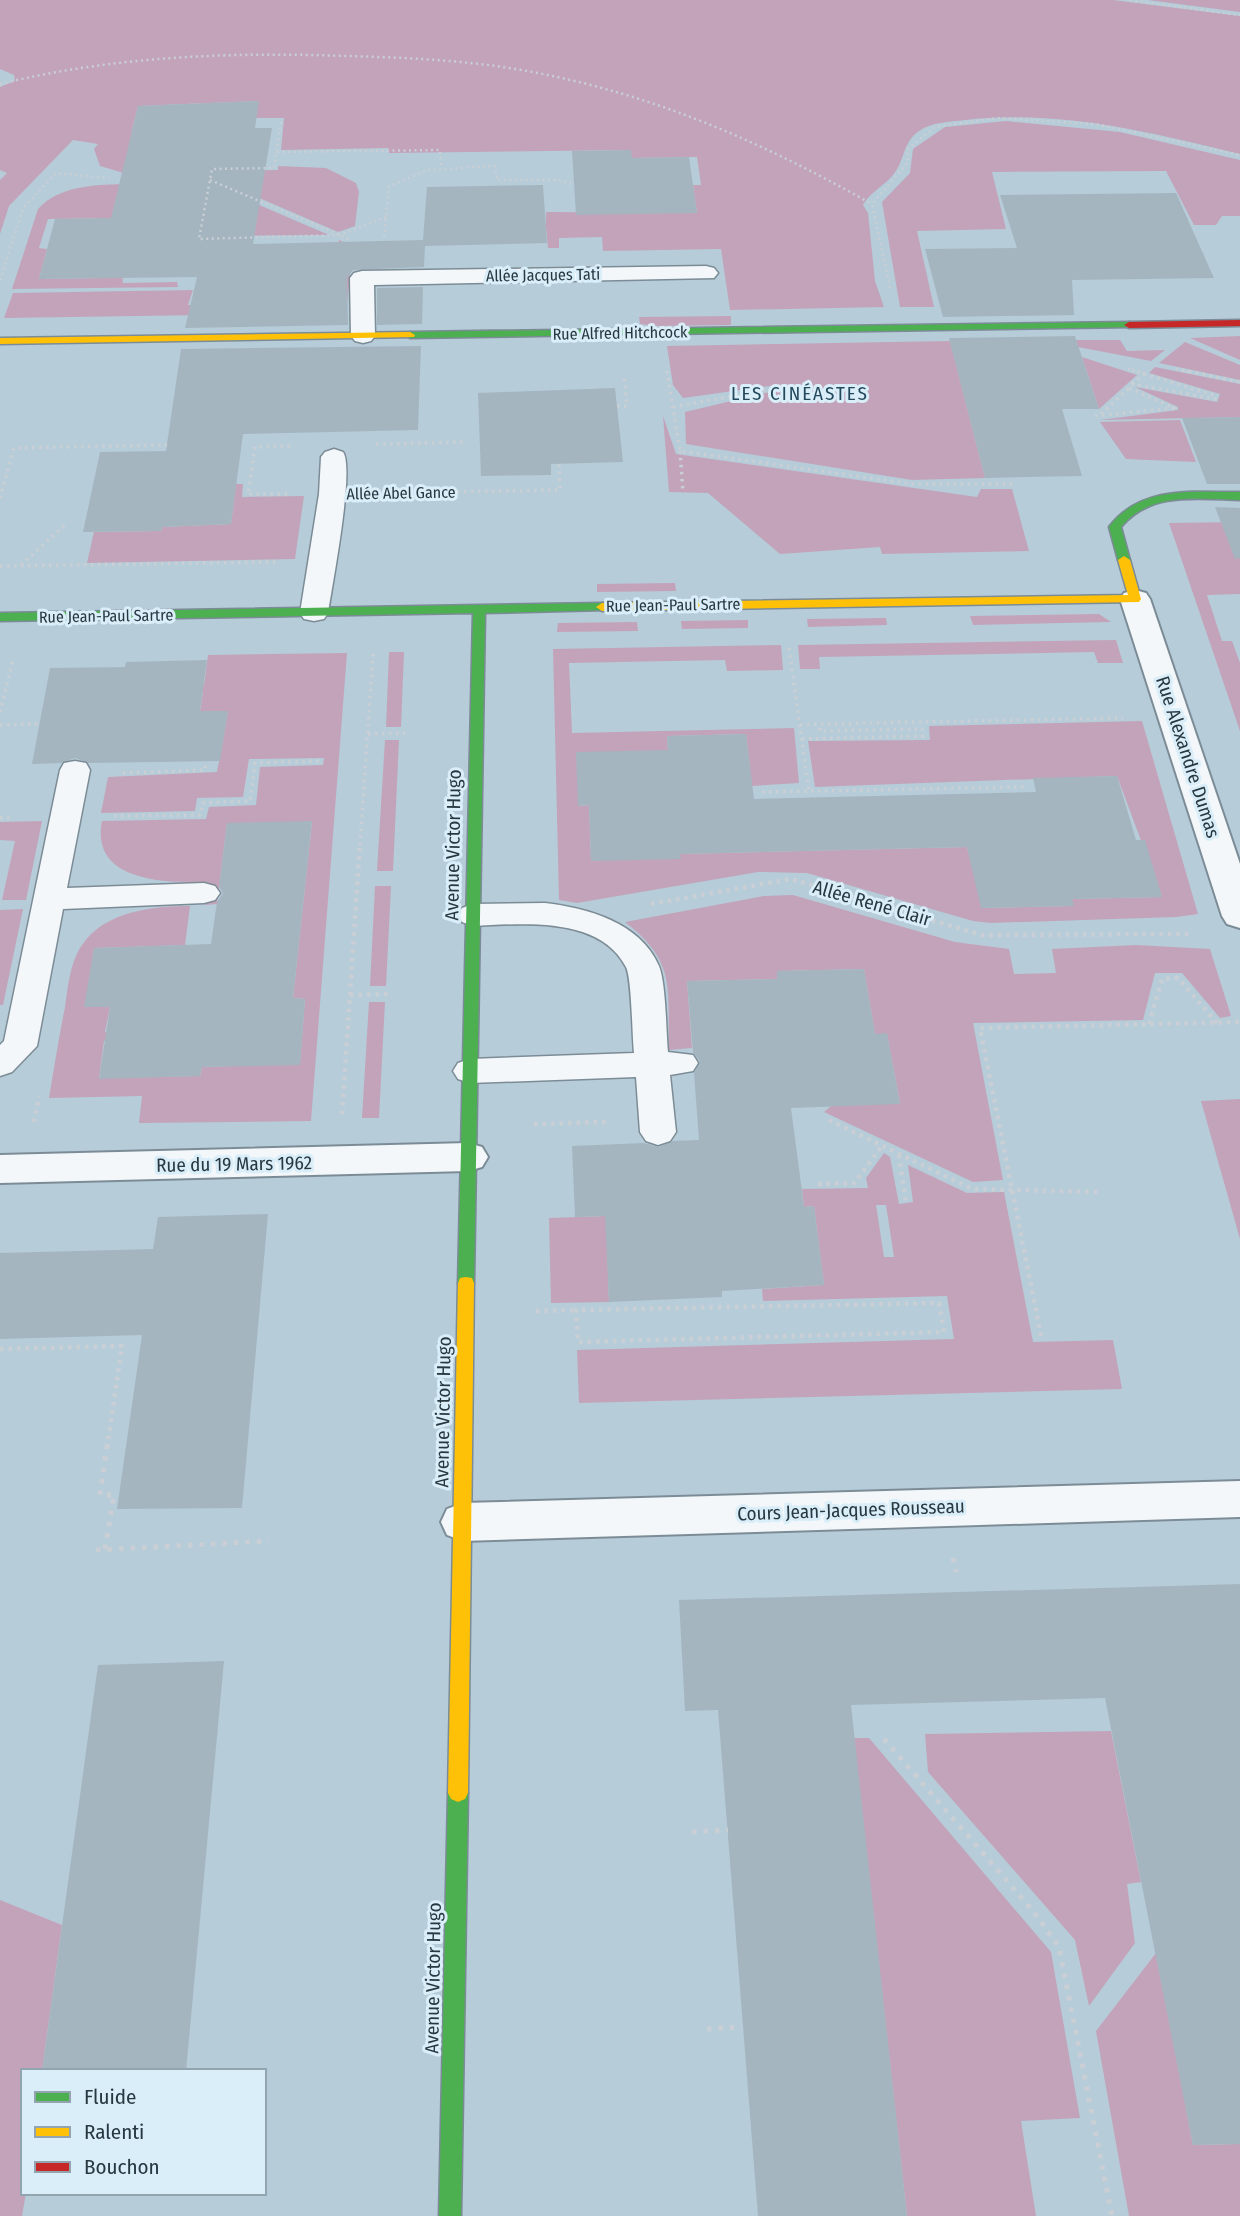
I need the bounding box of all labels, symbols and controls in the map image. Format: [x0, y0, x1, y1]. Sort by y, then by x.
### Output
street label: Allée Jacques Tati [486, 265, 600, 285]
street label: Rue Alfred Hitchcock [552, 322, 688, 344]
district label: LES CINÉASTES [731, 382, 869, 405]
street label: Allée Abel Gance [346, 483, 456, 503]
street label: Rue Jean-Paul Sartre [606, 594, 740, 616]
street label: Rue Jean-Paul Sartre [39, 605, 173, 627]
street label: Rue Alexandre Dumas [1151, 673, 1225, 841]
street label: Avenue Victor Hugo [440, 769, 466, 921]
street label: Allée René Clair [810, 875, 934, 931]
street label: Rue du 19 Mars 1962 [156, 1151, 312, 1177]
street label: Avenue Victor Hugo [430, 1336, 456, 1488]
street label: Cours Jean-Jacques Rousseau [737, 1495, 965, 1525]
street label: Avenue Victor Hugo [420, 1902, 446, 2054]
legend [21, 2069, 266, 2195]
text: Fluide [84, 2084, 136, 2110]
text: Ralenti [84, 2119, 144, 2145]
text: Bouchon [84, 2154, 160, 2180]

